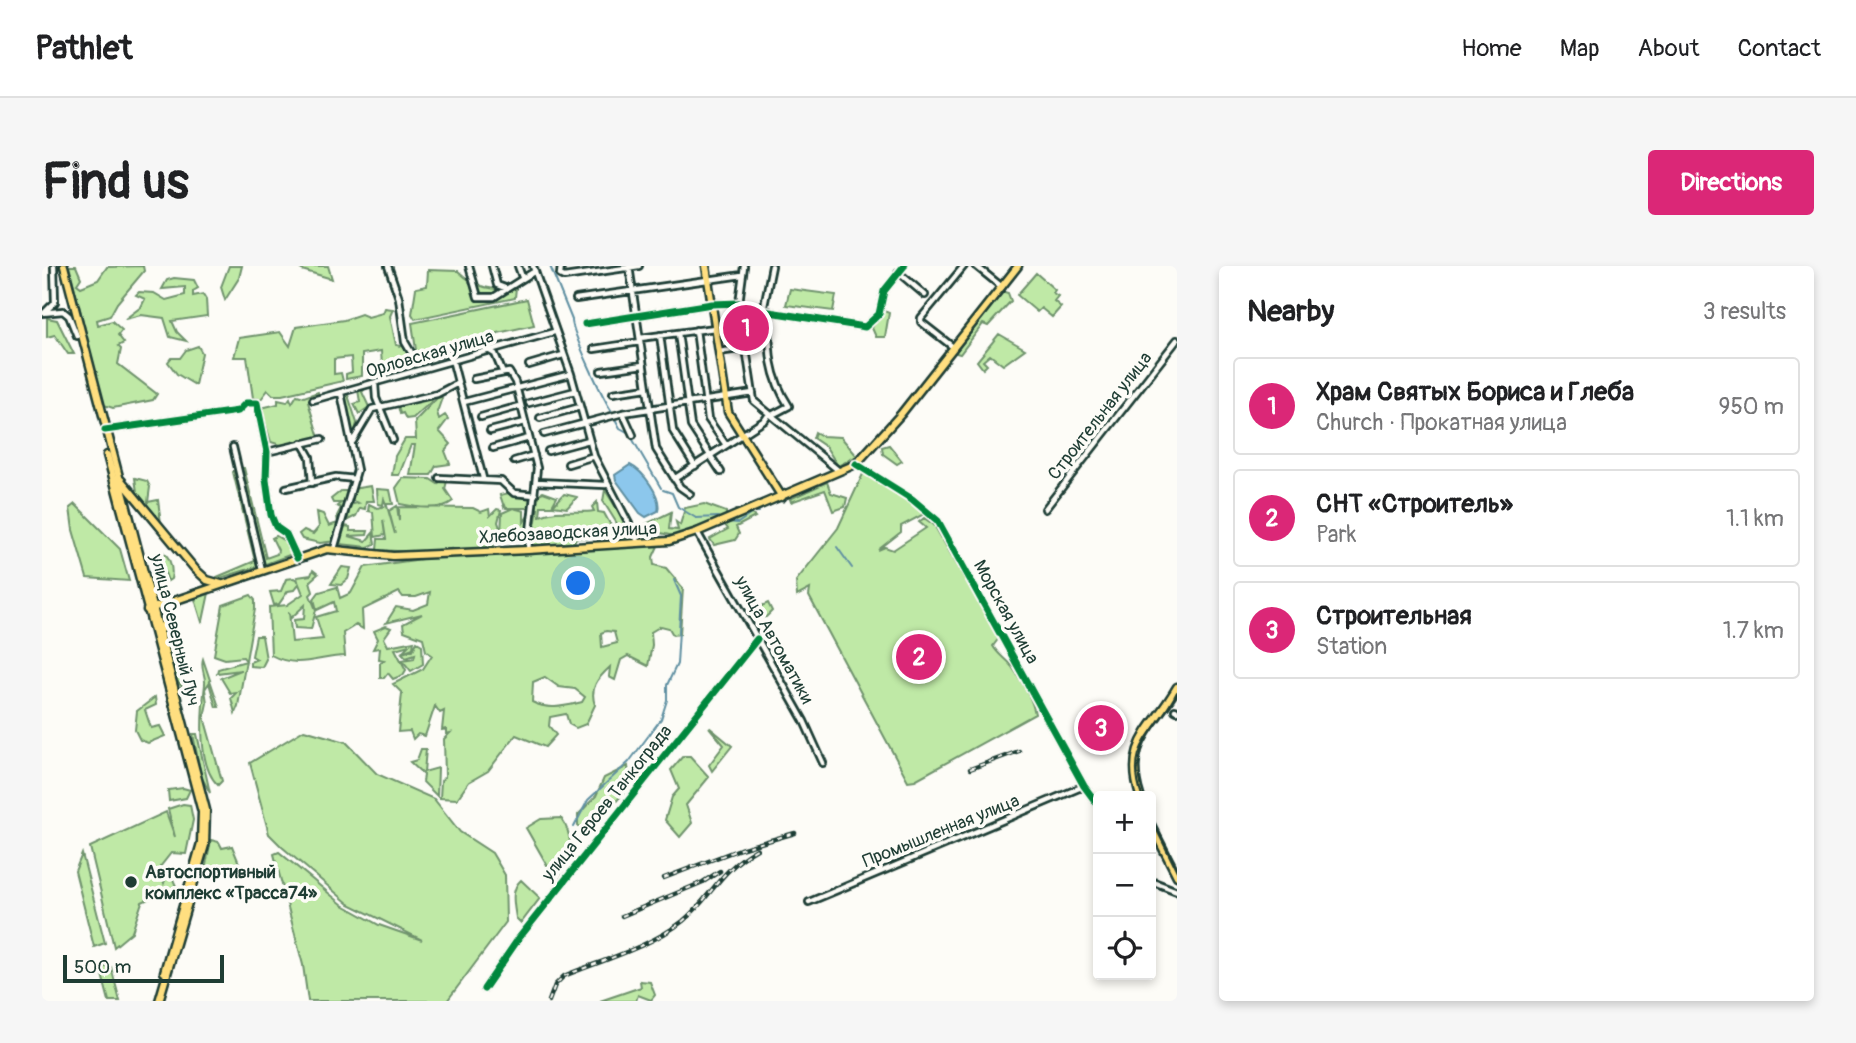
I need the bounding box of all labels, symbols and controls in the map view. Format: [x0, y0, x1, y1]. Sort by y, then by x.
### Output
text: Pathlet [35, 28, 132, 69]
text: Home [1461, 34, 1522, 63]
text: Map [1560, 34, 1600, 63]
text: About [1638, 34, 1700, 63]
text: Contact [1738, 34, 1821, 63]
button: Directions [1648, 150, 1814, 215]
text: Find us [42, 152, 189, 213]
text: Nearby [1247, 293, 1334, 330]
text: 3 results [1703, 297, 1786, 326]
pin: 1 [723, 302, 769, 354]
street label: Орловская улица [363, 325, 497, 383]
street label: Строительная улица [1043, 347, 1157, 485]
text: Храм Святых Бориса и Глеба [1316, 376, 1634, 408]
text: 1 [1268, 392, 1277, 421]
text: 950 m [1719, 392, 1784, 421]
text: Church · Прокатная улица [1316, 408, 1567, 437]
text: СНТ «Строитель» [1316, 488, 1513, 520]
text: 2 [1266, 504, 1278, 533]
text: 1.1 km [1726, 504, 1784, 533]
street label: Хлебозаводская улица [478, 517, 658, 549]
text: Park [1316, 520, 1356, 549]
street label: улица Северный Луч [145, 551, 205, 708]
street label: Морская улица [968, 556, 1044, 668]
your location [561, 566, 595, 600]
street label: улица Автоматики [729, 571, 819, 708]
text: Строительная [1316, 600, 1472, 632]
text: 3 [1266, 616, 1278, 645]
text: 1.7 km [1723, 616, 1784, 645]
pin: 2 [896, 631, 942, 683]
text: Station [1316, 632, 1387, 661]
pin: 3 [1078, 702, 1124, 754]
street label: улица Героев Танкограда [536, 720, 677, 887]
street label: Промышленная улица [859, 789, 1023, 873]
map controls [1093, 791, 1156, 980]
button: + [1093, 791, 1156, 854]
button: − [1093, 854, 1156, 917]
place label: Автоспортивный комплекс «Трасса74» [145, 861, 318, 905]
marker: Автоспортивный комплекс «Трасса74» [123, 874, 139, 890]
button: locate [1093, 917, 1156, 980]
scale bar [63, 952, 224, 984]
text: 500 m [74, 955, 131, 979]

